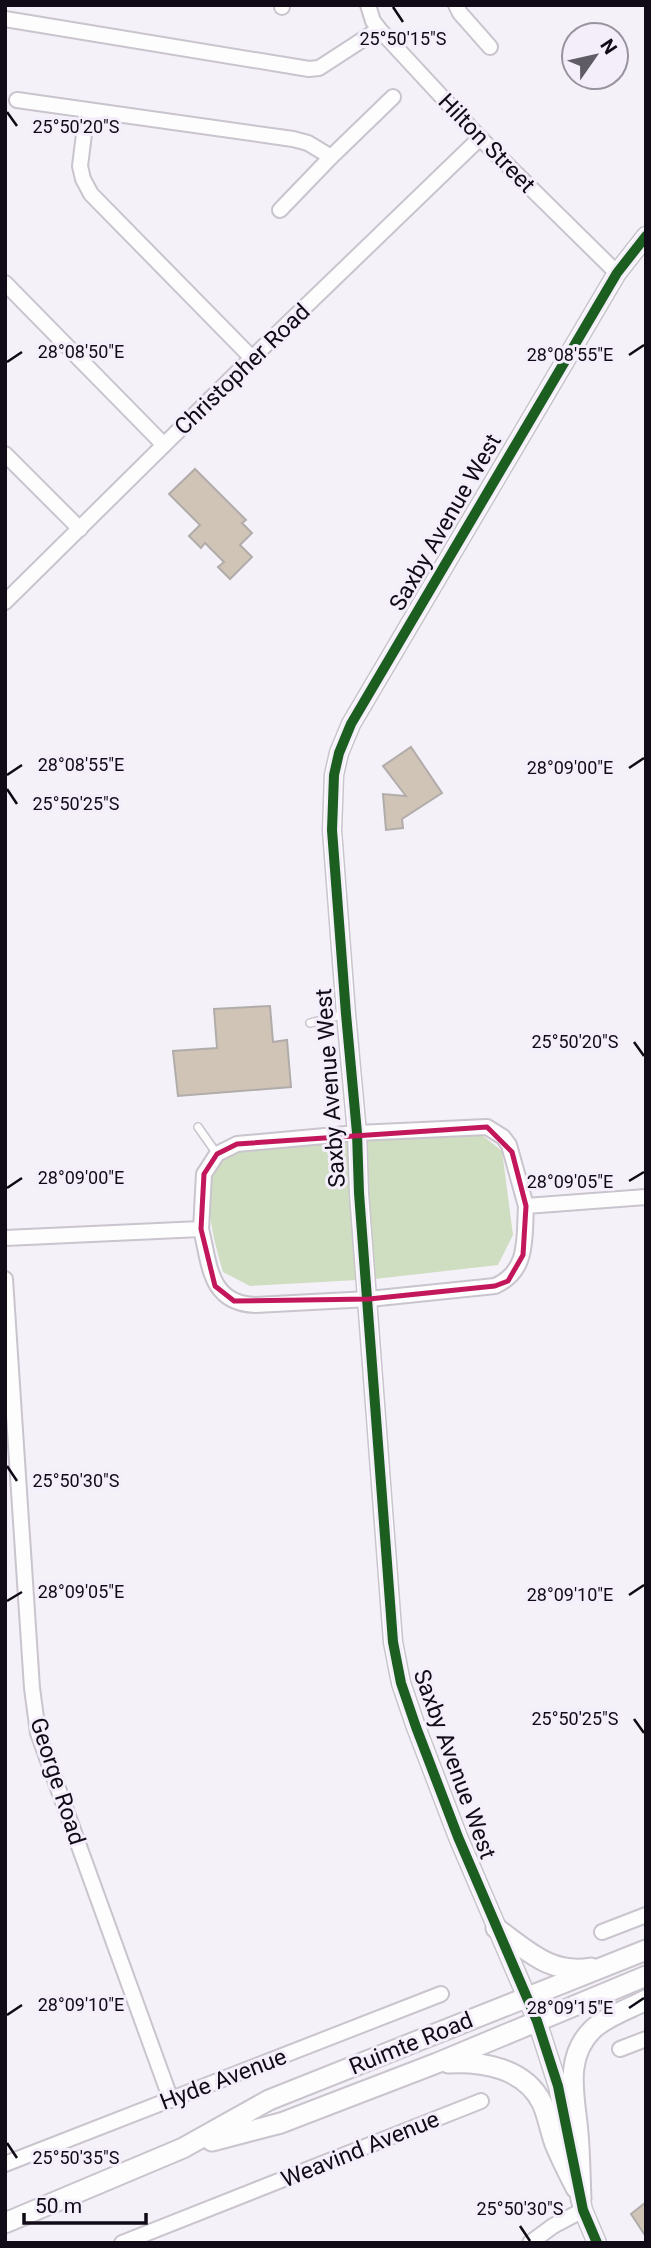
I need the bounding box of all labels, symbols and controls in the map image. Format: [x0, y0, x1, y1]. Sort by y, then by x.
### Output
north arrow [560, 21, 630, 91]
text: 25°50'15"S [359, 28, 447, 49]
text: N [595, 35, 622, 59]
street label: Hilton Street [433, 88, 541, 198]
text: 25°50'20"S [32, 116, 120, 137]
street label: Christopher Road [169, 298, 316, 441]
text: 28°08'50"E [38, 341, 124, 362]
text: 28°08'55"E [527, 344, 613, 365]
street label: Saxby Avenue West [384, 429, 507, 615]
text: 28°08'55"E [38, 754, 124, 775]
text: 28°09'00"E [527, 757, 613, 778]
text: 25°50'25"S [32, 793, 120, 814]
street label: Saxby Avenue West [310, 988, 351, 1188]
text: 25°50'20"S [531, 1031, 619, 1052]
text: 28°09'00"E [38, 1167, 124, 1188]
text: 28°09'05"E [527, 1171, 613, 1192]
text: 25°50'30"S [32, 1470, 120, 1491]
text: 28°09'05"E [38, 1581, 124, 1602]
text: 28°09'10"E [527, 1584, 613, 1605]
street label: Saxby Avenue West [408, 1666, 501, 1863]
text: 25°50'25"S [531, 1708, 619, 1729]
street label: George Road [24, 1714, 91, 1848]
text: 28°09'10"E [38, 1994, 124, 2015]
text: 28°09'15"E [527, 1997, 613, 2018]
street label: Ruimte Road [345, 2006, 477, 2080]
street label: Hyde Avenue [156, 2043, 290, 2116]
street label: Weavind Avenue [277, 2105, 443, 2193]
text: 25°50'35"S [32, 2147, 120, 2168]
scale bar [24, 2182, 147, 2226]
text: 50 m [35, 2194, 82, 2218]
text: 25°50'30"S [476, 2198, 564, 2219]

